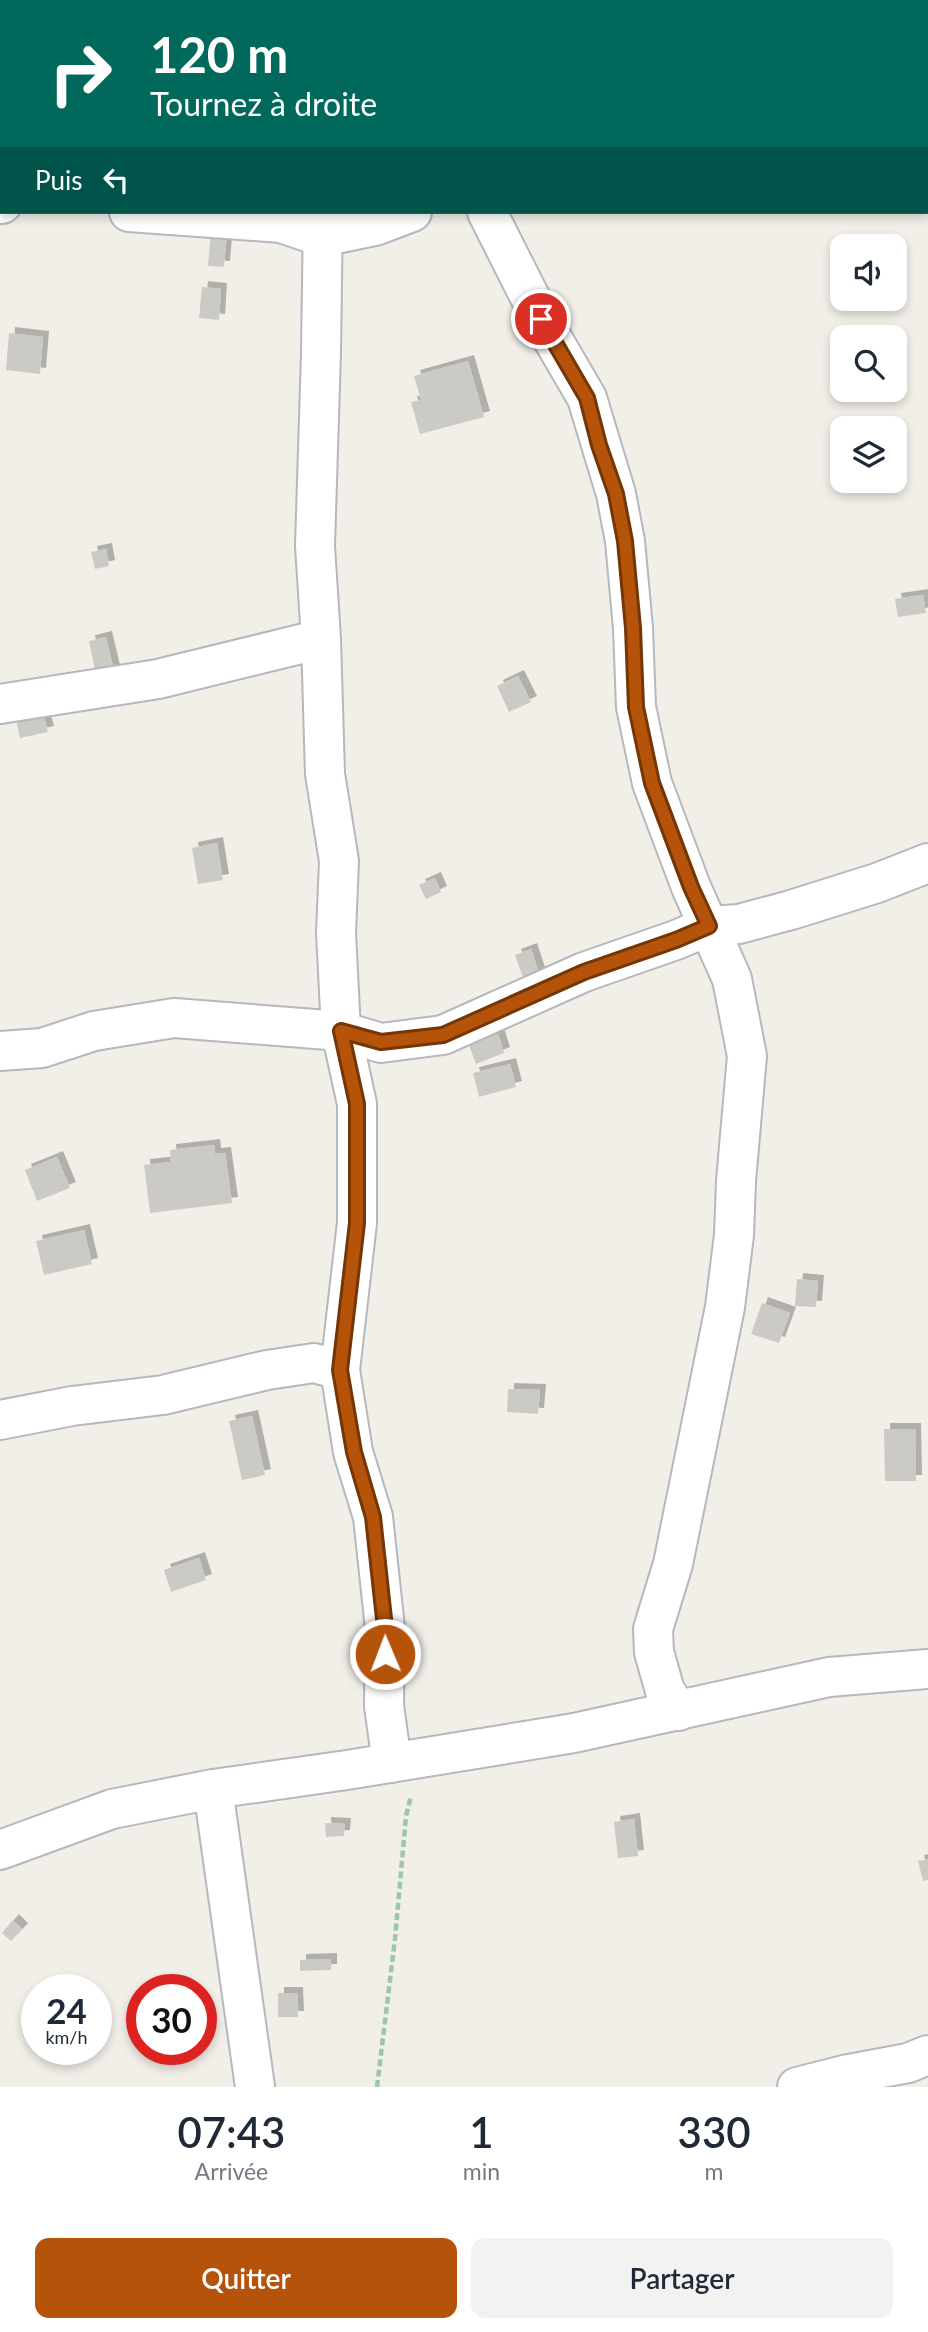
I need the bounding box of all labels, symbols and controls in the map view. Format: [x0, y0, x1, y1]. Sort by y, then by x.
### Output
text: 120 m [150, 25, 288, 83]
icon: right [35, 28, 126, 119]
text: Tournez à droite [150, 84, 377, 123]
icon: left [97, 161, 135, 199]
text: Puis [35, 164, 83, 196]
map controls [830, 234, 907, 493]
button: sound [830, 234, 907, 311]
pin [511, 289, 571, 349]
icon: arrive [522, 300, 560, 338]
button: search [830, 325, 907, 402]
button: layers [830, 416, 907, 493]
position arrow [348, 1617, 422, 1691]
speed limit sign: 30 [126, 1974, 217, 2065]
text: 24 [46, 1989, 87, 2031]
text: km/h [45, 2026, 88, 2048]
text: 07:43 [177, 2107, 285, 2157]
text: 1 [469, 2107, 494, 2157]
text: 330 [678, 2107, 751, 2157]
text: Arrivée [195, 2157, 268, 2185]
text: min [463, 2157, 500, 2185]
text: m [705, 2157, 724, 2185]
button: Quitter [35, 2238, 457, 2318]
button: Partager [471, 2238, 893, 2318]

